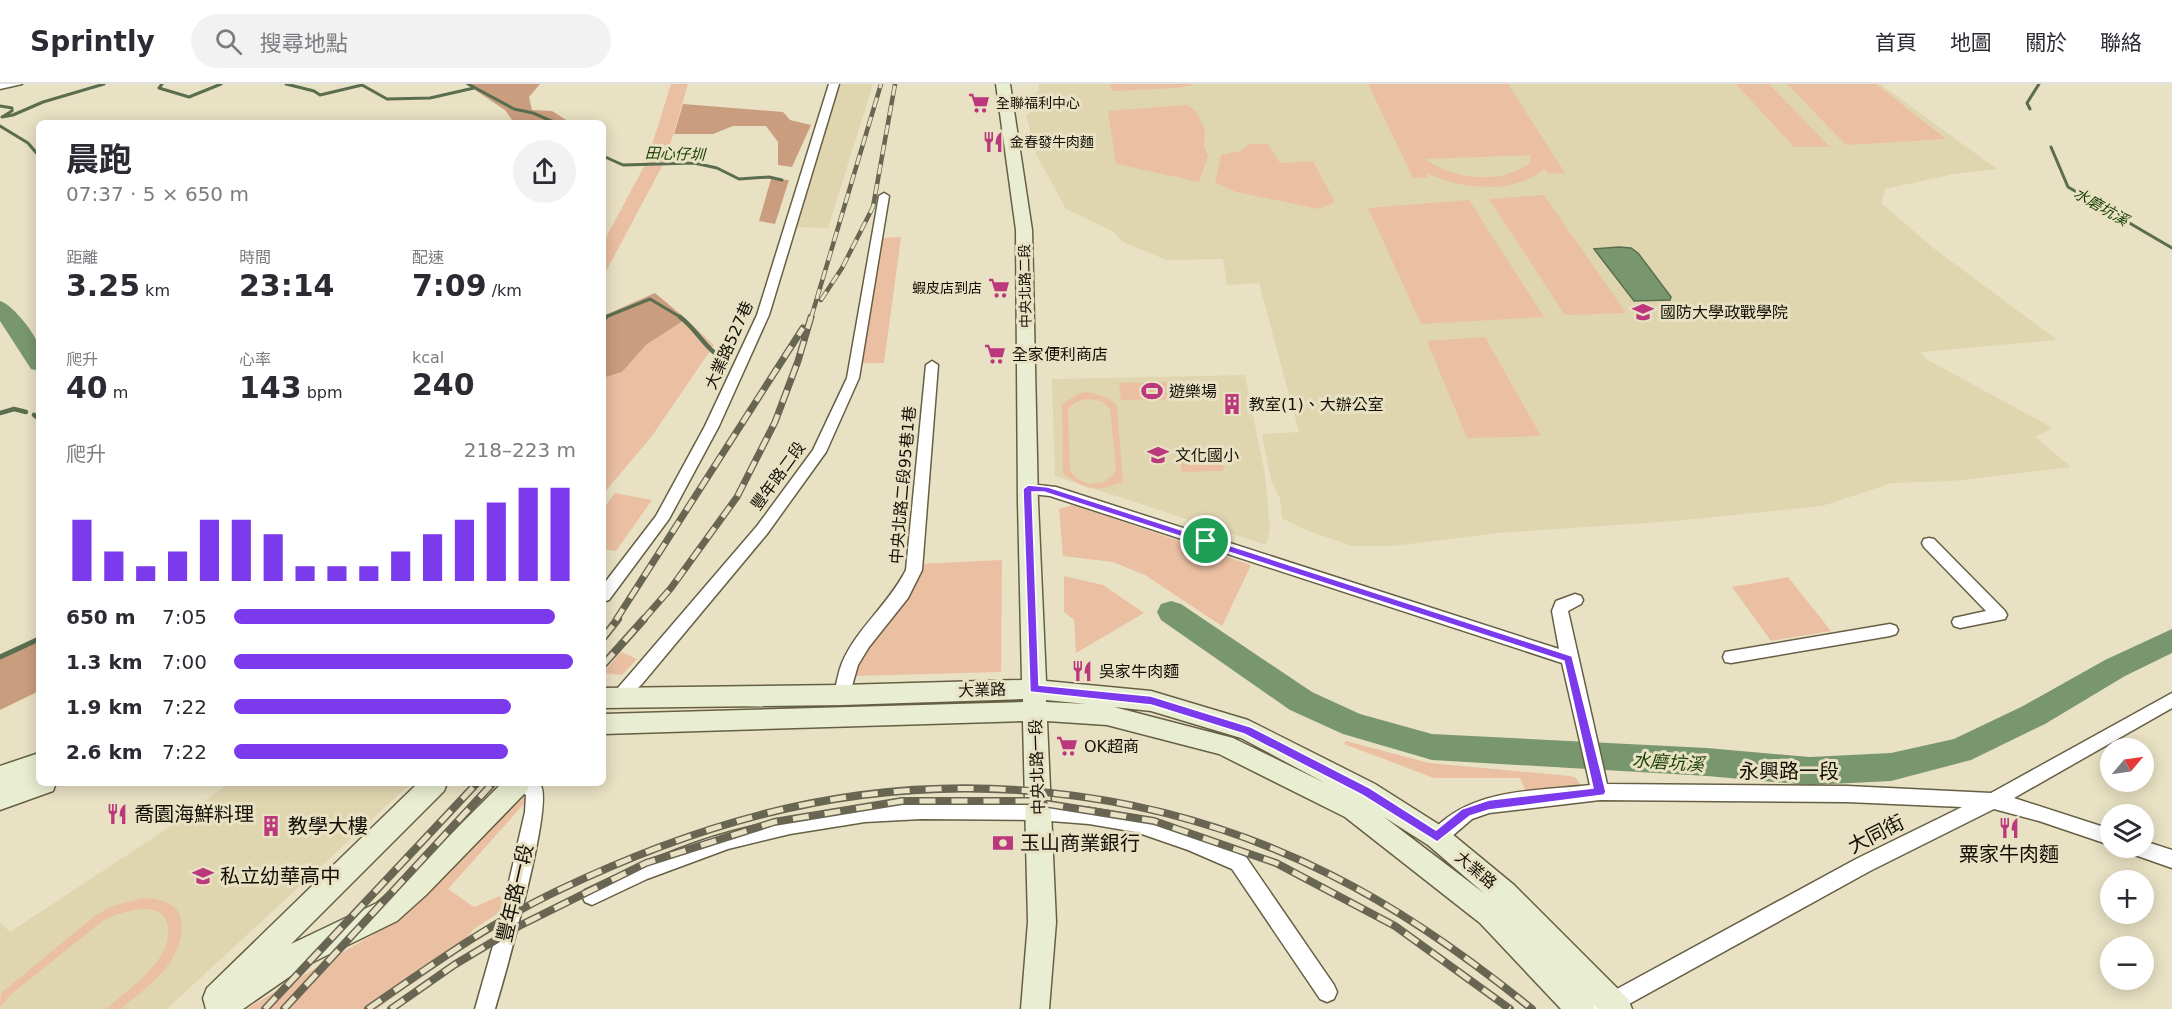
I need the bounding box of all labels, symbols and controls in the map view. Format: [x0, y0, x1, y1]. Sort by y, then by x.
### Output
search box [191, 14, 611, 68]
text: Sprintly [30, 25, 155, 58]
icon: search [212, 25, 245, 58]
text: 搜尋地點 [260, 31, 348, 56]
text: 首頁 [1875, 31, 1917, 55]
text: 地圖 [1950, 31, 1992, 55]
text: 關於 [2025, 31, 2067, 55]
text: 聯絡 [2100, 31, 2142, 55]
supermarket icon: 全聯福利中心 [967, 91, 991, 115]
place label: 全聯福利中心 [996, 95, 1080, 111]
restaurant icon: 金春發牛肉麵 [981, 130, 1005, 154]
place label: 金春發牛肉麵 [1010, 134, 1094, 150]
text: 晨跑 [66, 140, 132, 179]
button: share [513, 140, 576, 203]
water label: 田心仔圳 [645, 144, 707, 164]
text: 07:37 · 5 × 650 m [66, 182, 249, 206]
water label: 水磨坑溪 [2071, 184, 2133, 231]
street label: 中央北路二段 [1016, 244, 1034, 328]
text: 距離 [66, 248, 98, 267]
text: 時間 [239, 248, 271, 267]
text: 配速 [412, 248, 444, 267]
text: 3.25 [66, 268, 140, 303]
text: 23:14 [239, 268, 335, 303]
text: 7:09 [412, 268, 487, 303]
supermarket icon: 蝦皮店到店 [987, 276, 1011, 300]
place label: 蝦皮店到店 [912, 280, 982, 296]
text: km [140, 281, 170, 300]
text: /km [487, 281, 522, 300]
street label: 大業路527巷 [701, 298, 757, 392]
school or university icon: 國防大學政戰學院 [1631, 300, 1655, 324]
place label: 國防大學政戰學院 [1660, 303, 1788, 322]
supermarket icon: 全家便利商店 [983, 342, 1007, 366]
place label: 全家便利商店 [1012, 345, 1108, 364]
text: kcal [412, 348, 444, 367]
text: 爬升 [66, 350, 98, 369]
text: 心率 [239, 350, 271, 369]
text: 240 [412, 367, 475, 402]
text: 40 [66, 370, 108, 405]
text: 143 [239, 370, 302, 405]
sports icon: 遊樂場 [1140, 379, 1164, 403]
place label: 遊樂場 [1169, 382, 1217, 401]
text: m [108, 383, 128, 402]
text: bpm [302, 383, 343, 402]
building icon: 教室(1)、大辦公室 [1220, 392, 1244, 416]
place label: 教室(1)、大辦公室 [1249, 395, 1384, 414]
street label: 中央北路二段95巷1巷 [887, 405, 919, 565]
text: 218–223 m [464, 438, 576, 462]
street label: 豐年路二段 [747, 438, 809, 514]
text: 爬升 [66, 442, 106, 466]
school or university icon: 文化國小 [1146, 443, 1170, 467]
place label: 文化國小 [1175, 446, 1239, 465]
pin [1180, 515, 1231, 566]
icon: arrive [1189, 524, 1222, 557]
text: 650 m [66, 605, 136, 629]
text: 7:05 [162, 605, 207, 629]
text: 1.3 km [66, 650, 143, 674]
text: 7:00 [162, 650, 207, 674]
restaurant icon: 吳家牛肉麵 [1070, 659, 1094, 683]
place label: 吳家牛肉麵 [1099, 662, 1179, 681]
street label: 大業路 [958, 680, 1006, 700]
text: 1.9 km [66, 695, 143, 719]
text: 7:22 [162, 695, 207, 719]
street label: 中央北路一段 [1026, 719, 1048, 815]
supermarket icon: OK超商 [1055, 734, 1079, 758]
place label: OK超商 [1084, 737, 1139, 756]
north arrow [2100, 738, 2154, 792]
map controls [2100, 738, 2154, 990]
text: 2.6 km [66, 740, 143, 764]
text: 7:22 [162, 740, 207, 764]
water label: 水磨坑溪 [1631, 749, 1708, 775]
street label: 永興路一段 [1739, 759, 1839, 783]
restaurant icon: 喬園海鮮料理 [105, 802, 129, 826]
place label: 喬園海鮮料理 [134, 802, 254, 826]
button: layers [2100, 804, 2154, 858]
street label: 大同街 [1844, 810, 1908, 858]
building icon: 教學大樓 [259, 814, 283, 838]
place label: 教學大樓 [288, 814, 368, 838]
restaurant icon: 粟家牛肉麵 [1997, 816, 2021, 840]
bank icon: 玉山商業銀行 [991, 831, 1015, 855]
place label: 玉山商業銀行 [1020, 831, 1140, 855]
street label: 豐年路一段 [492, 842, 538, 944]
place label: 粟家牛肉麵 [1959, 842, 2059, 866]
street label: 大業路 [1452, 847, 1500, 893]
school or university icon: 私立幼華高中 [191, 864, 215, 888]
place label: 私立幼華高中 [220, 864, 340, 888]
button: + [2100, 870, 2154, 924]
button: − [2100, 936, 2154, 990]

